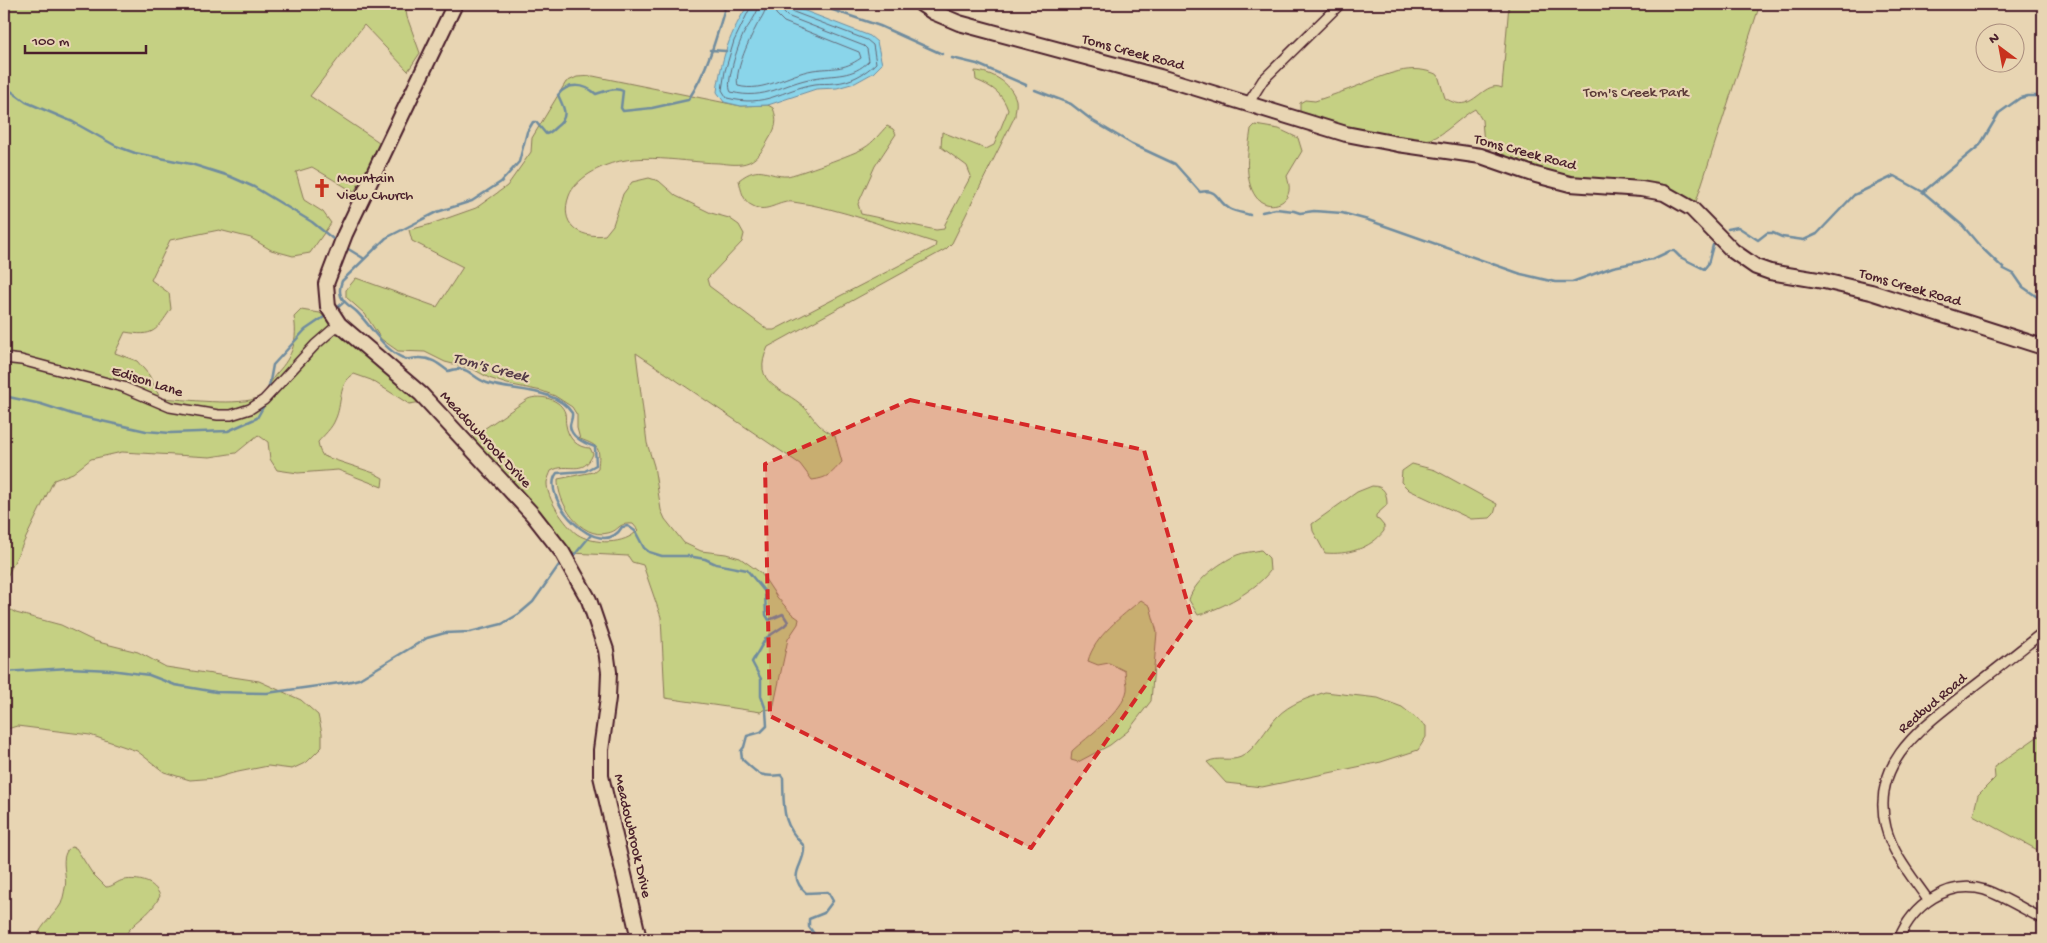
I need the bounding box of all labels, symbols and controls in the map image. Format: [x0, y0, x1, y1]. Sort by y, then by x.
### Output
scale bar [25, 22, 146, 54]
north arrow [1974, 22, 2024, 72]
text: N [1986, 29, 2003, 49]
street label: Toms Creek Road [1079, 30, 1187, 76]
text: 100 m [31, 33, 70, 51]
park label: Tom's Creek Park [1583, 84, 1690, 102]
street label: Toms Creek Road [1471, 130, 1579, 176]
place label: Mountain View Church [336, 170, 413, 205]
church icon: Mountain View Church [311, 177, 333, 199]
street label: Toms Creek Road [1856, 265, 1964, 311]
water label: Tom's Creek [450, 350, 532, 389]
street label: Edison Lane [109, 362, 185, 402]
street label: Meadowbrook Drive [435, 388, 535, 493]
street label: Redbud Road [1895, 669, 1972, 738]
street label: Meadowbrook Drive [609, 772, 655, 900]

